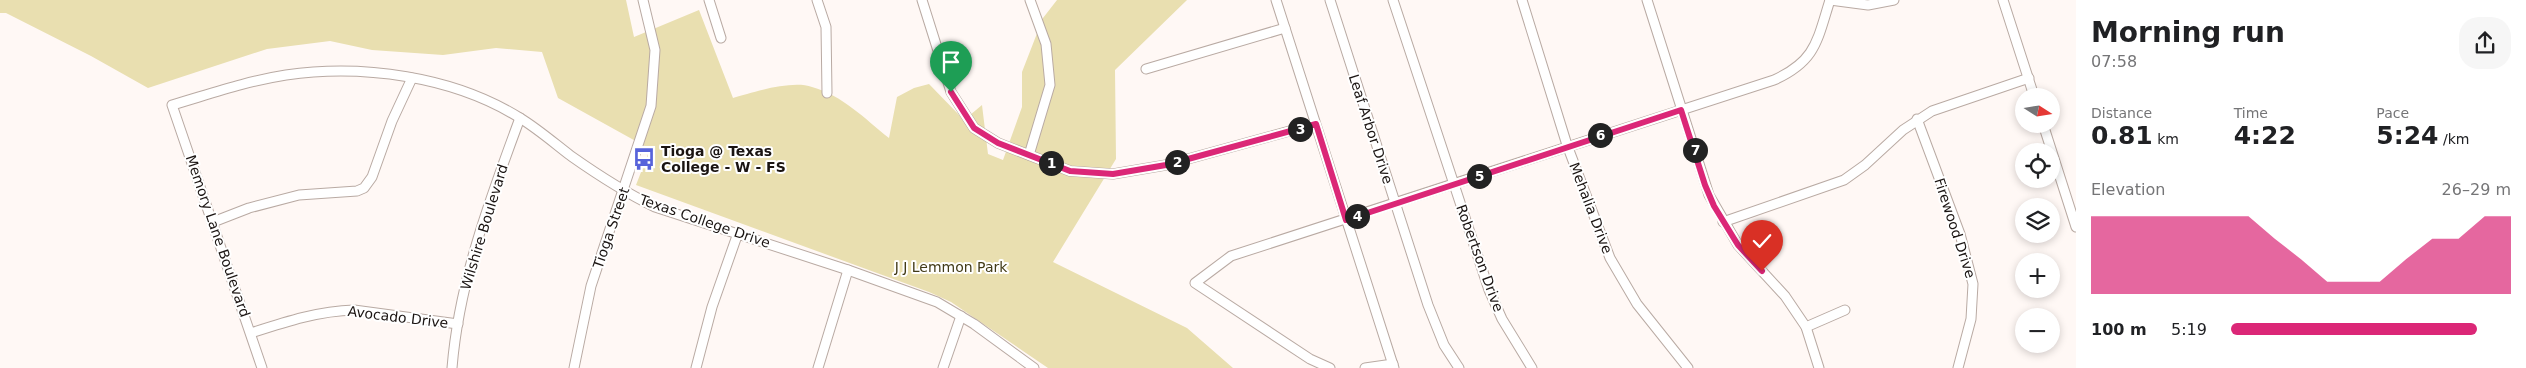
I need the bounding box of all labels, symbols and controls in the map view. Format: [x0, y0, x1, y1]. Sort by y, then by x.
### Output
text: Morning run [2091, 16, 2285, 49]
button: share [2459, 17, 2511, 69]
pin [930, 41, 972, 92]
icon: arrive [937, 48, 965, 76]
text: 07:58 [2091, 52, 2137, 71]
street label: Leaf Arbor Drive [1346, 72, 1396, 186]
north arrow [2015, 88, 2060, 132]
map controls [2015, 88, 2060, 353]
text: Distance [2091, 105, 2152, 121]
text: Time [2234, 105, 2268, 121]
text: Pace [2376, 105, 2409, 121]
pin: 3 [1288, 116, 1312, 142]
text: 3 [1296, 121, 1305, 137]
text: 0.81 [2091, 121, 2153, 150]
text: 4:22 [2234, 121, 2296, 150]
text: 5:24 [2376, 121, 2439, 150]
pin: 6 [1588, 122, 1612, 148]
text: 6 [1596, 127, 1605, 143]
text: km [2153, 131, 2179, 147]
text: /km [2439, 131, 2469, 147]
pin: 7 [1682, 138, 1708, 162]
text: 7 [1691, 142, 1700, 158]
place label: Tioga @ Texas College - W - FS [661, 143, 786, 175]
button: locate [2015, 143, 2060, 188]
bus stop icon: Tioga @ Texas College - W - FS [631, 146, 657, 172]
pin: 1 [1038, 150, 1064, 176]
pin: 2 [1164, 150, 1190, 174]
street label: Memory Lane Boulevard [183, 153, 253, 319]
text: 2 [1173, 154, 1182, 170]
text: 1 [1047, 155, 1056, 171]
street label: Mehalia Drive [1566, 160, 1616, 256]
street label: Wilshire Boulevard [457, 162, 511, 292]
pin: 5 [1466, 164, 1492, 188]
text: 5 [1475, 168, 1484, 184]
street label: Firewood Drive [1931, 176, 1979, 280]
text: Elevation [2091, 180, 2165, 199]
text: 26–29 m [2442, 180, 2511, 199]
street label: Tioga Street [589, 185, 633, 272]
street label: Texas College Drive [637, 191, 772, 251]
button: layers [2015, 198, 2060, 243]
street label: Robertson Drive [1453, 202, 1507, 314]
pin: 4 [1344, 204, 1370, 228]
text: 4 [1353, 208, 1362, 224]
pin [1741, 220, 1783, 271]
icon: check [1748, 227, 1776, 255]
button: + [2015, 253, 2060, 298]
park label: J J Lemmon Park [894, 259, 1008, 275]
street label: Avocado Drive [347, 303, 449, 331]
button: − [2015, 308, 2060, 353]
text: 100 m [2091, 320, 2147, 339]
text: 5:19 [2171, 320, 2207, 339]

